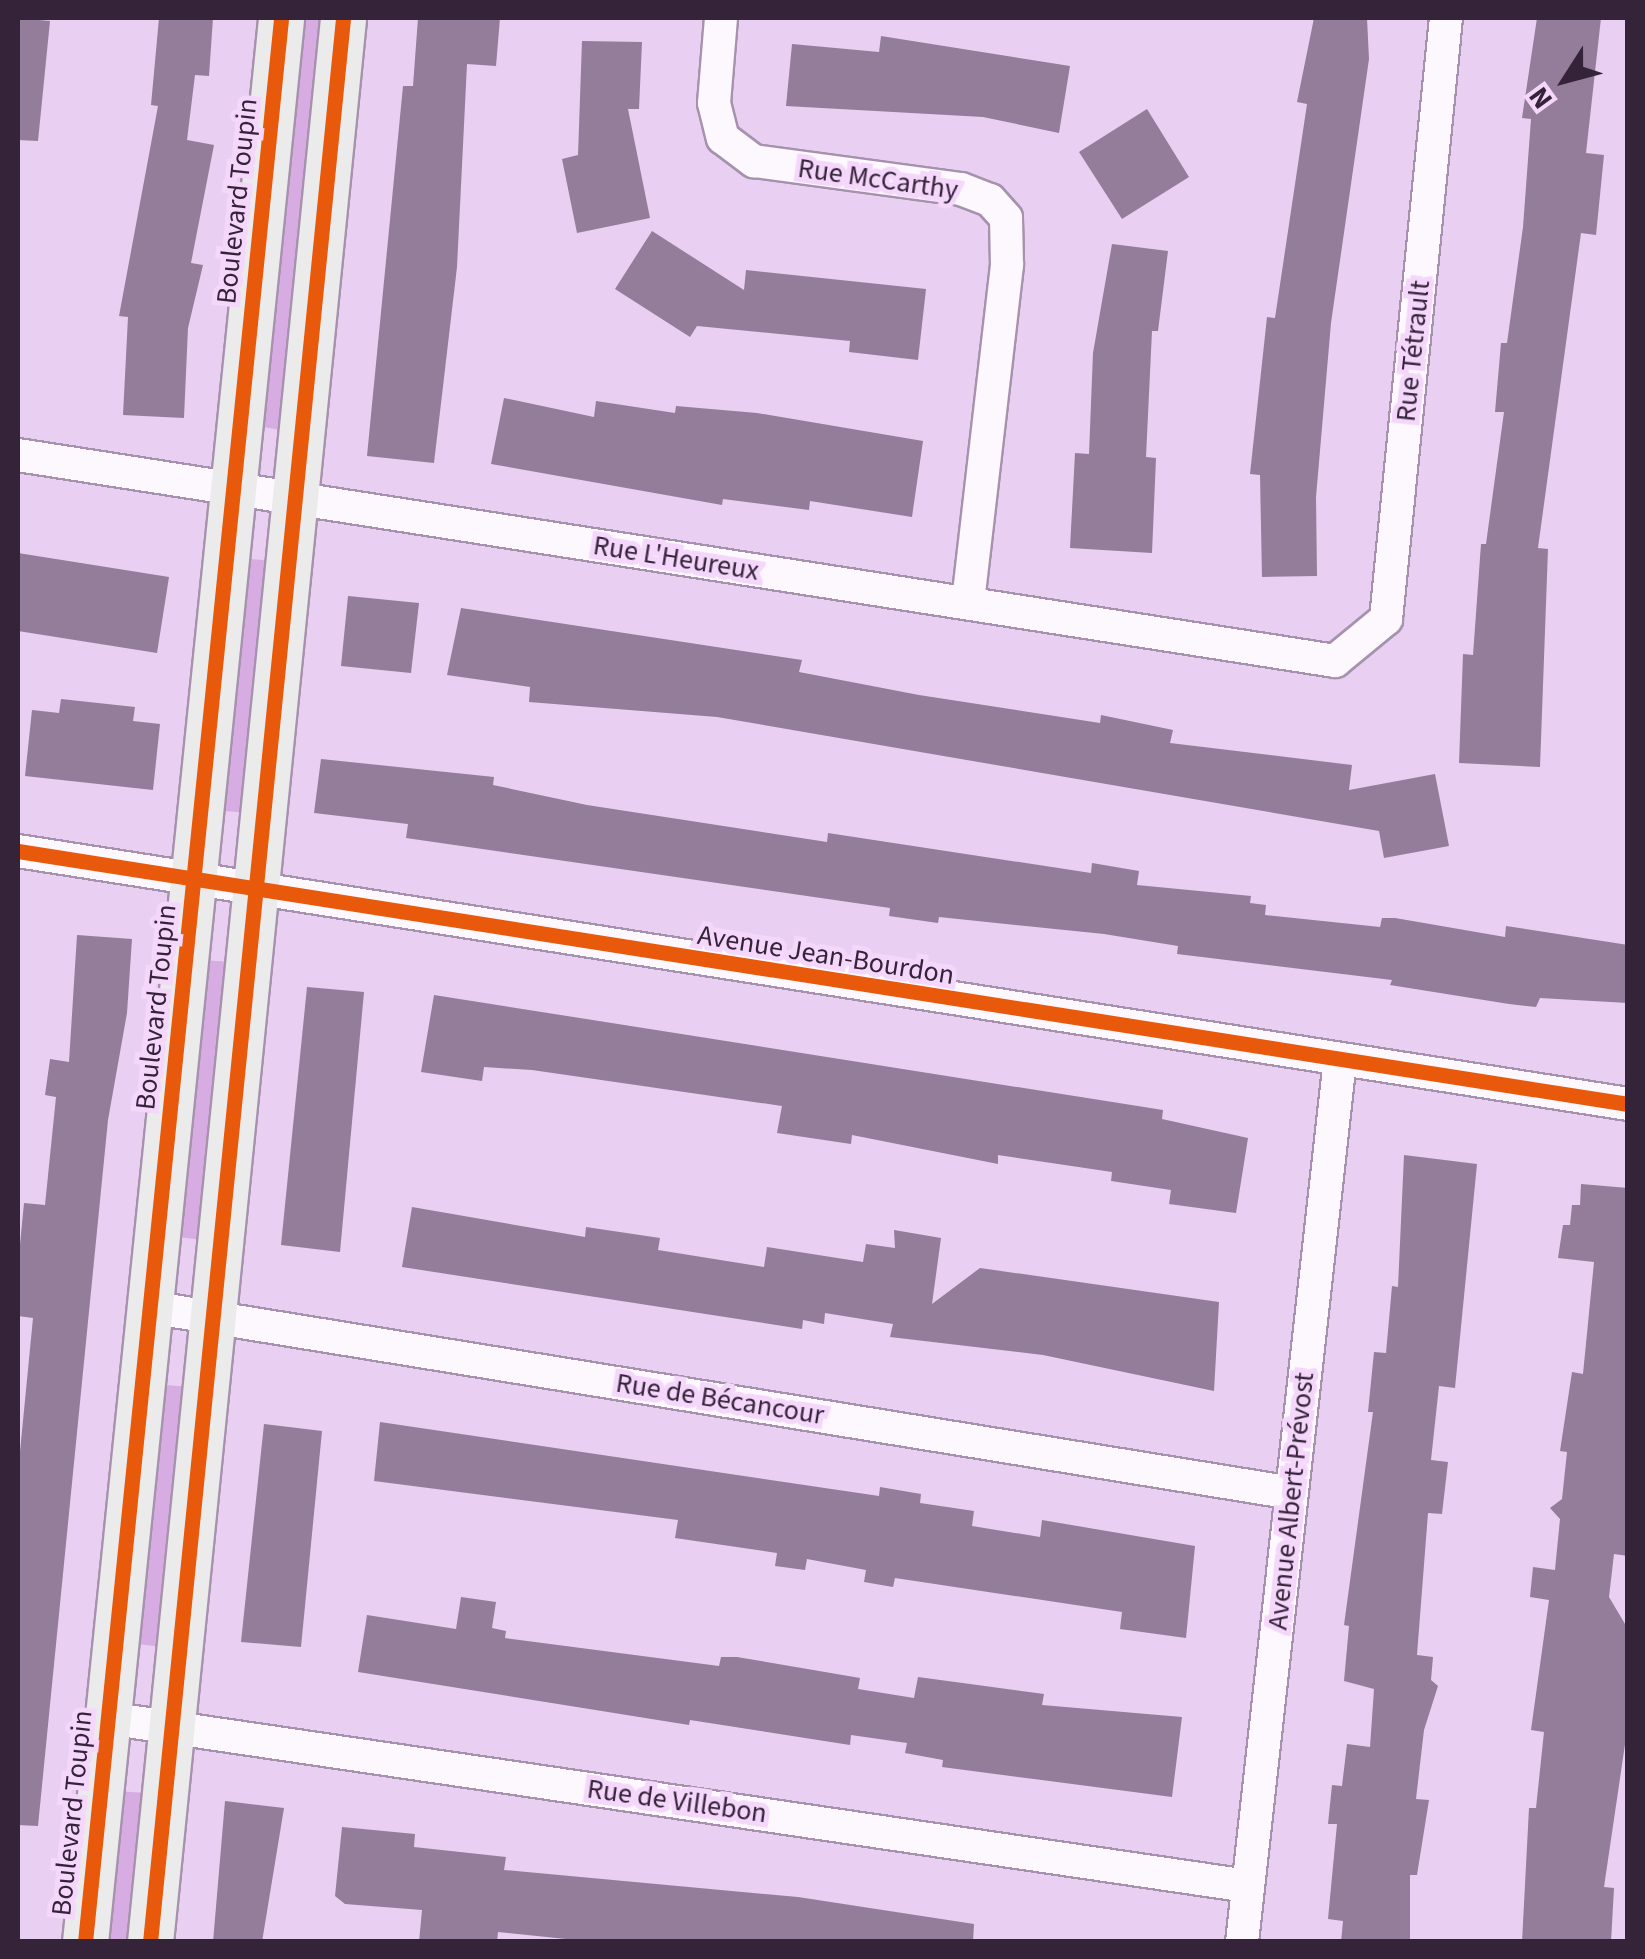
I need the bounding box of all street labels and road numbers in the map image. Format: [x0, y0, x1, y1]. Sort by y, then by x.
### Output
street label: Boulevard Toupin [209, 97, 265, 305]
street label: Rue McCarthy [796, 151, 960, 207]
street label: Rue Tétrault [1389, 279, 1437, 423]
street label: Rue L'Heureux [591, 528, 761, 588]
street label: Boulevard Toupin [128, 903, 184, 1111]
street label: Avenue Jean-Bourdon [695, 918, 957, 992]
street label: Rue de Bécancour [614, 1366, 826, 1432]
street label: Avenue Albert-Prévost [1261, 1371, 1321, 1631]
street label: Boulevard Toupin [44, 1709, 100, 1917]
street label: Rue de Villebon [585, 1772, 769, 1830]

